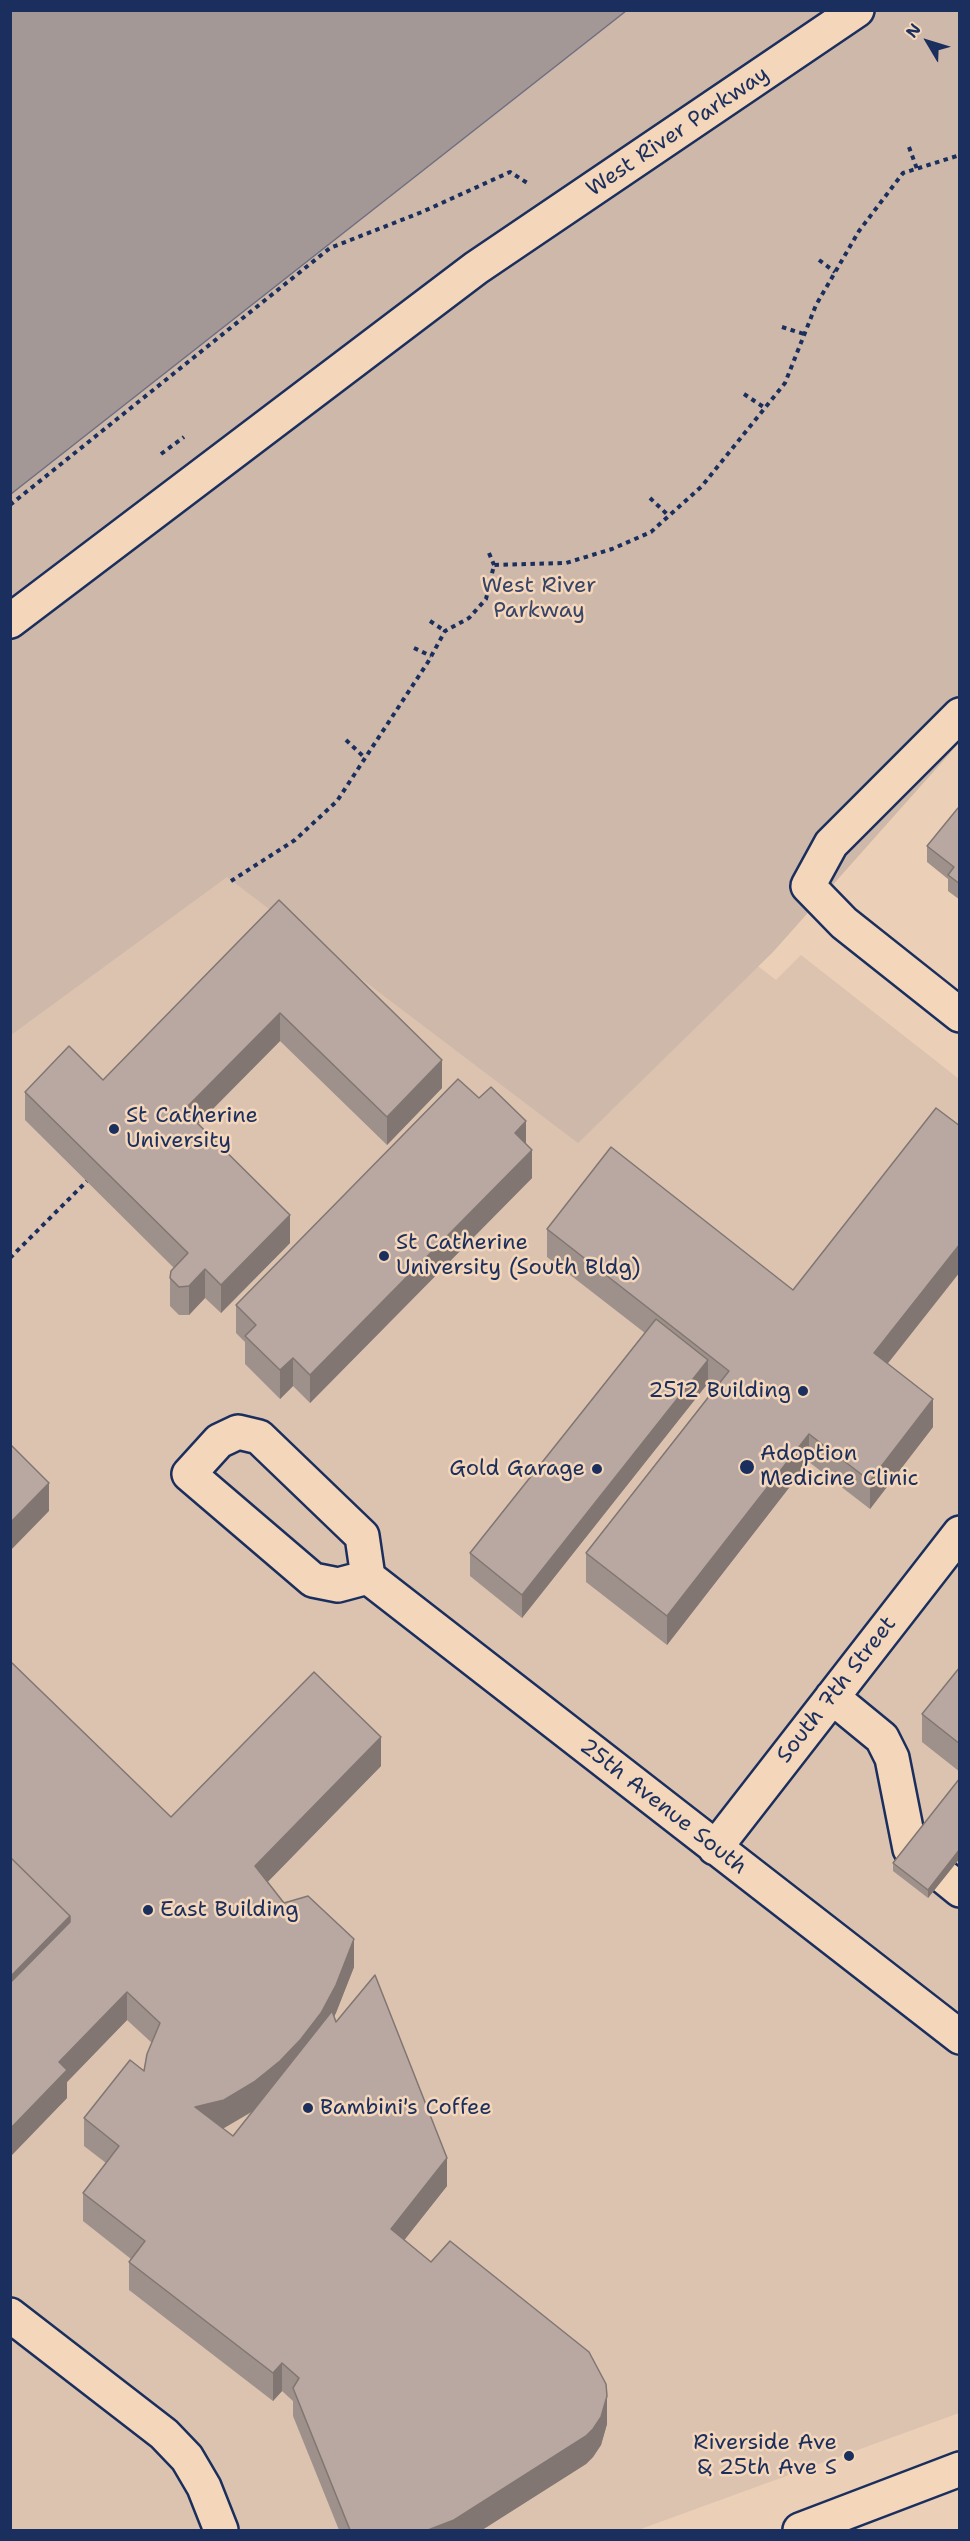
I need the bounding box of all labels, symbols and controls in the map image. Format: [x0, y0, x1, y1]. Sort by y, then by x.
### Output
north arrow [898, 12, 958, 72]
text: N [901, 19, 926, 42]
street label: West River Parkway [582, 61, 774, 203]
park label: West River Parkway [481, 573, 597, 624]
place label: St Catherine University [126, 1103, 258, 1154]
marker: St Catherine University [107, 1122, 121, 1136]
place label: St Catherine University (South Bldg) [396, 1230, 640, 1282]
marker: St Catherine University (South Bldg) [377, 1249, 391, 1263]
place label: 2512 Building [648, 1378, 791, 1404]
marker: 2512 Building [796, 1384, 810, 1398]
place label: Adoption Medicine Clinic [760, 1441, 919, 1492]
place label: Gold Garage [449, 1456, 585, 1482]
marker: Adoption Medicine Clinic [738, 1458, 756, 1476]
marker: Gold Garage [590, 1462, 604, 1476]
street label: South 7th Street [772, 1611, 902, 1769]
street label: 25th Avenue South [574, 1734, 752, 1880]
place label: East Building [160, 1897, 299, 1923]
marker: East Building [141, 1903, 155, 1917]
place label: Bambini's Coffee [320, 2095, 492, 2121]
marker: Bambini's Coffee [301, 2101, 315, 2115]
place label: Riverside Ave & 25th Ave S [693, 2430, 837, 2482]
marker: Riverside Ave & 25th Ave S [842, 2449, 856, 2463]

